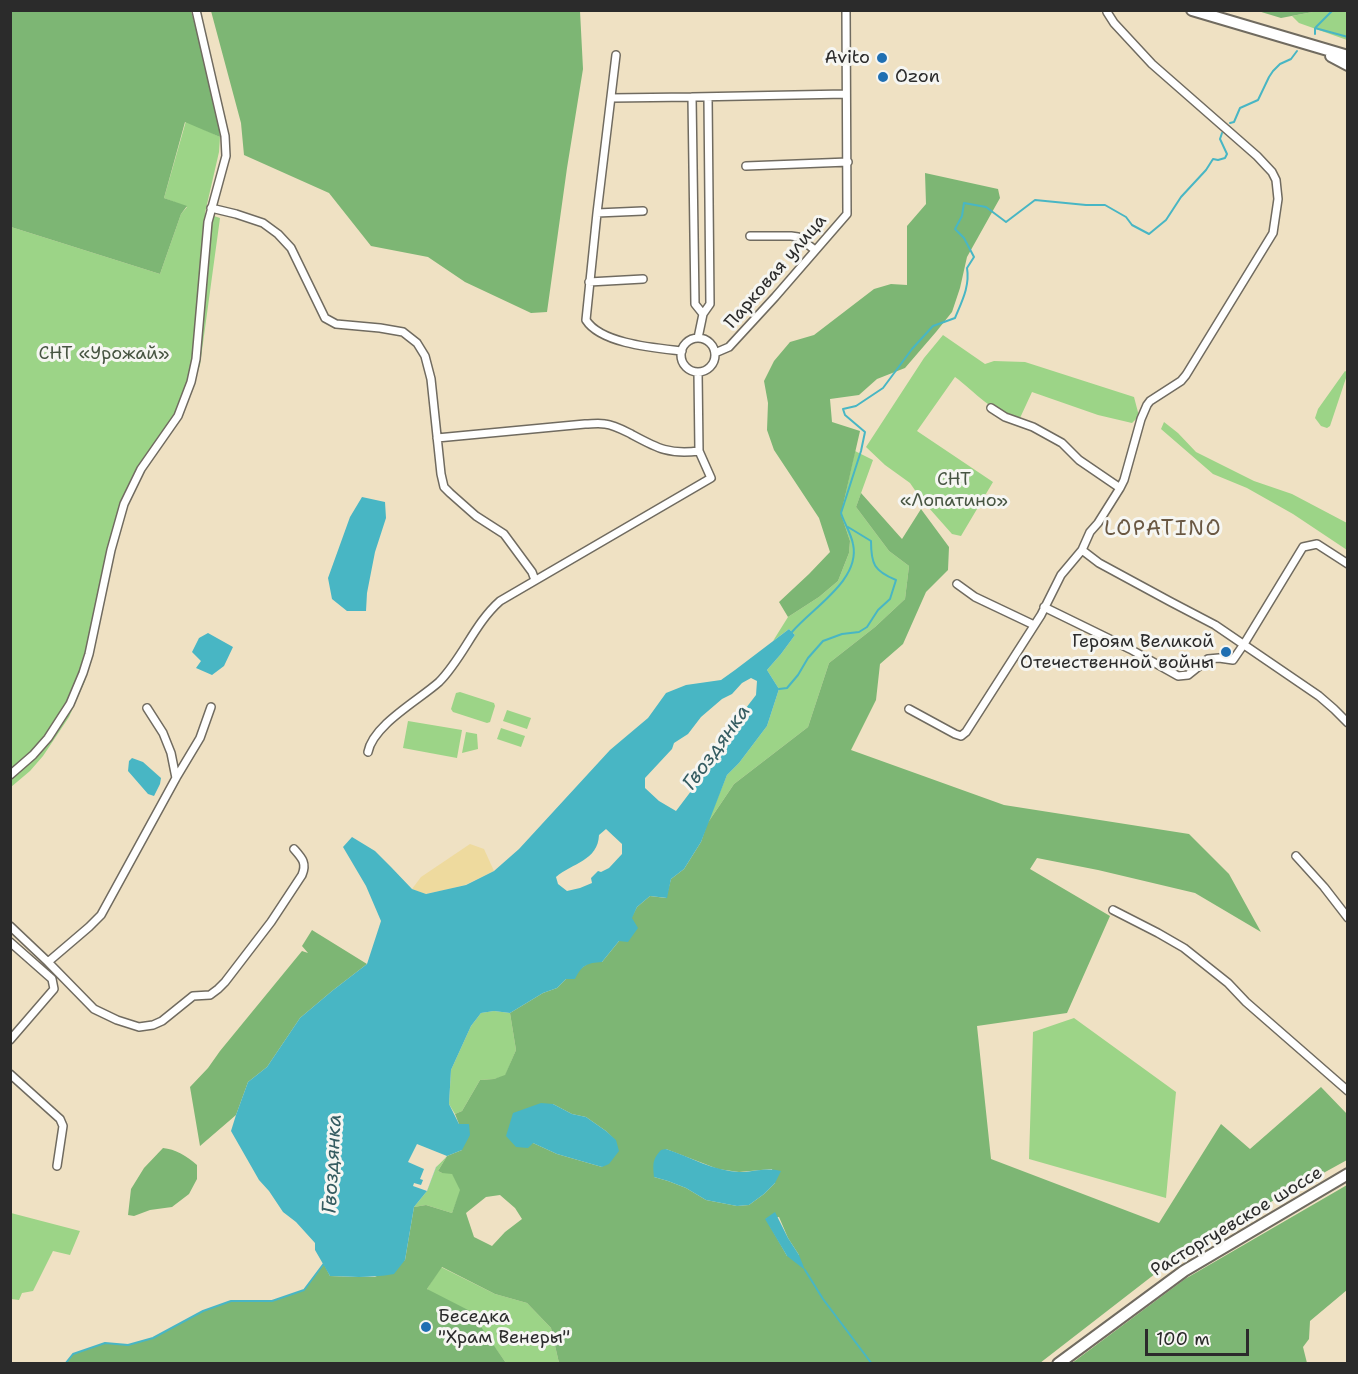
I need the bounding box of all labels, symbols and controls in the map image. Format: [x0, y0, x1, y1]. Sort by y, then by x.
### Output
place label: Avito [825, 47, 870, 69]
marker: Avito [875, 51, 889, 65]
place label: Ozon [895, 66, 940, 88]
marker: Ozon [876, 70, 890, 84]
street label: Парковая улица [721, 210, 831, 334]
park label: СНТ «Урожай» [38, 343, 170, 365]
park label: СНТ «Лопатино» [900, 469, 1008, 512]
district label: LOPATINO [1104, 517, 1222, 543]
place label: Героям Великой Отечественной войны [1020, 631, 1214, 674]
marker: Героям Великой Отечественной войны [1219, 645, 1233, 659]
water label: Гвоздянка [678, 701, 756, 795]
water label: Гвоздянка [318, 1114, 348, 1214]
street label: Расторгуевское шоссе [1147, 1162, 1327, 1282]
place label: Беседка "Храм Венеры" [438, 1306, 570, 1348]
scale bar [1148, 1317, 1252, 1355]
marker: Беседка "Храм Венеры" [419, 1320, 433, 1334]
text: 100 m [1156, 1327, 1210, 1351]

